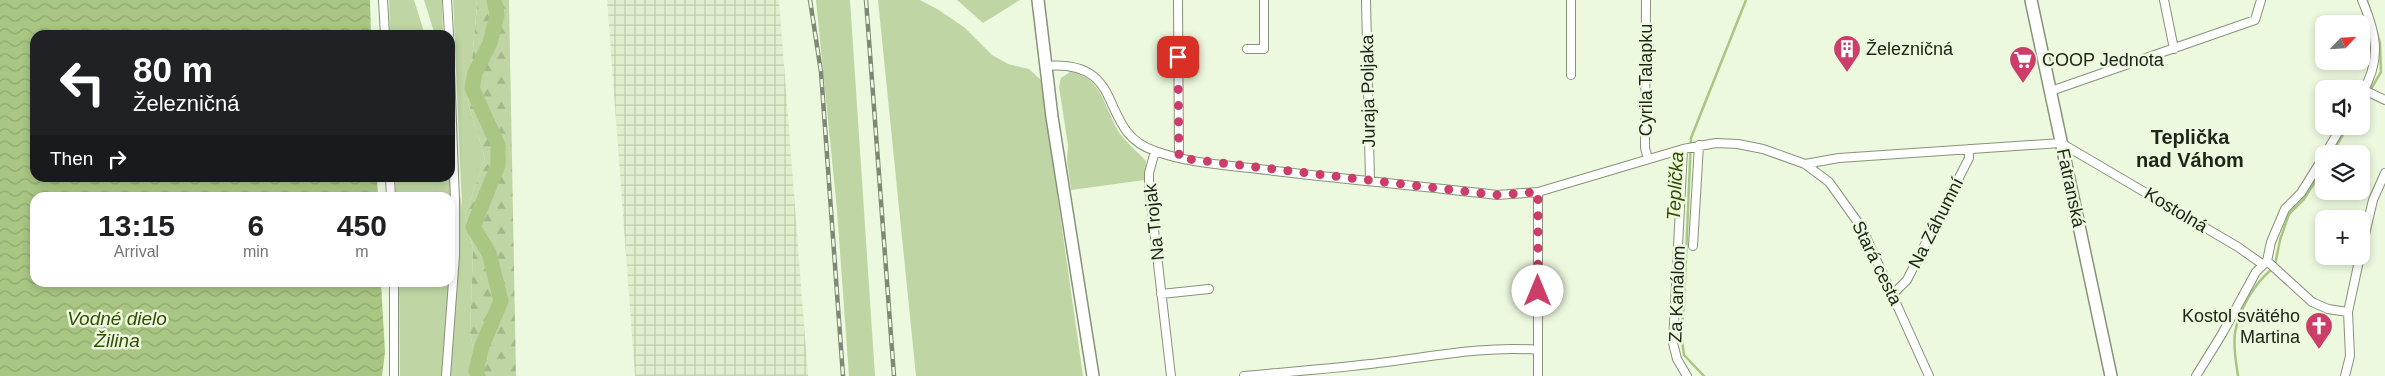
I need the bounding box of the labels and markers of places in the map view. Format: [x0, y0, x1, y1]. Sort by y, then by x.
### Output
building icon: Železničná [1832, 34, 1862, 73]
pin [1157, 36, 1199, 78]
place label: Železničná [1866, 39, 1954, 59]
supermarket icon: COOP Jednota [2008, 45, 2038, 84]
place label: COOP Jednota [2042, 50, 2165, 70]
place label: Kostol svätého Martina [2182, 306, 2301, 347]
church icon: Kostol svätého Martina [2304, 311, 2334, 350]

